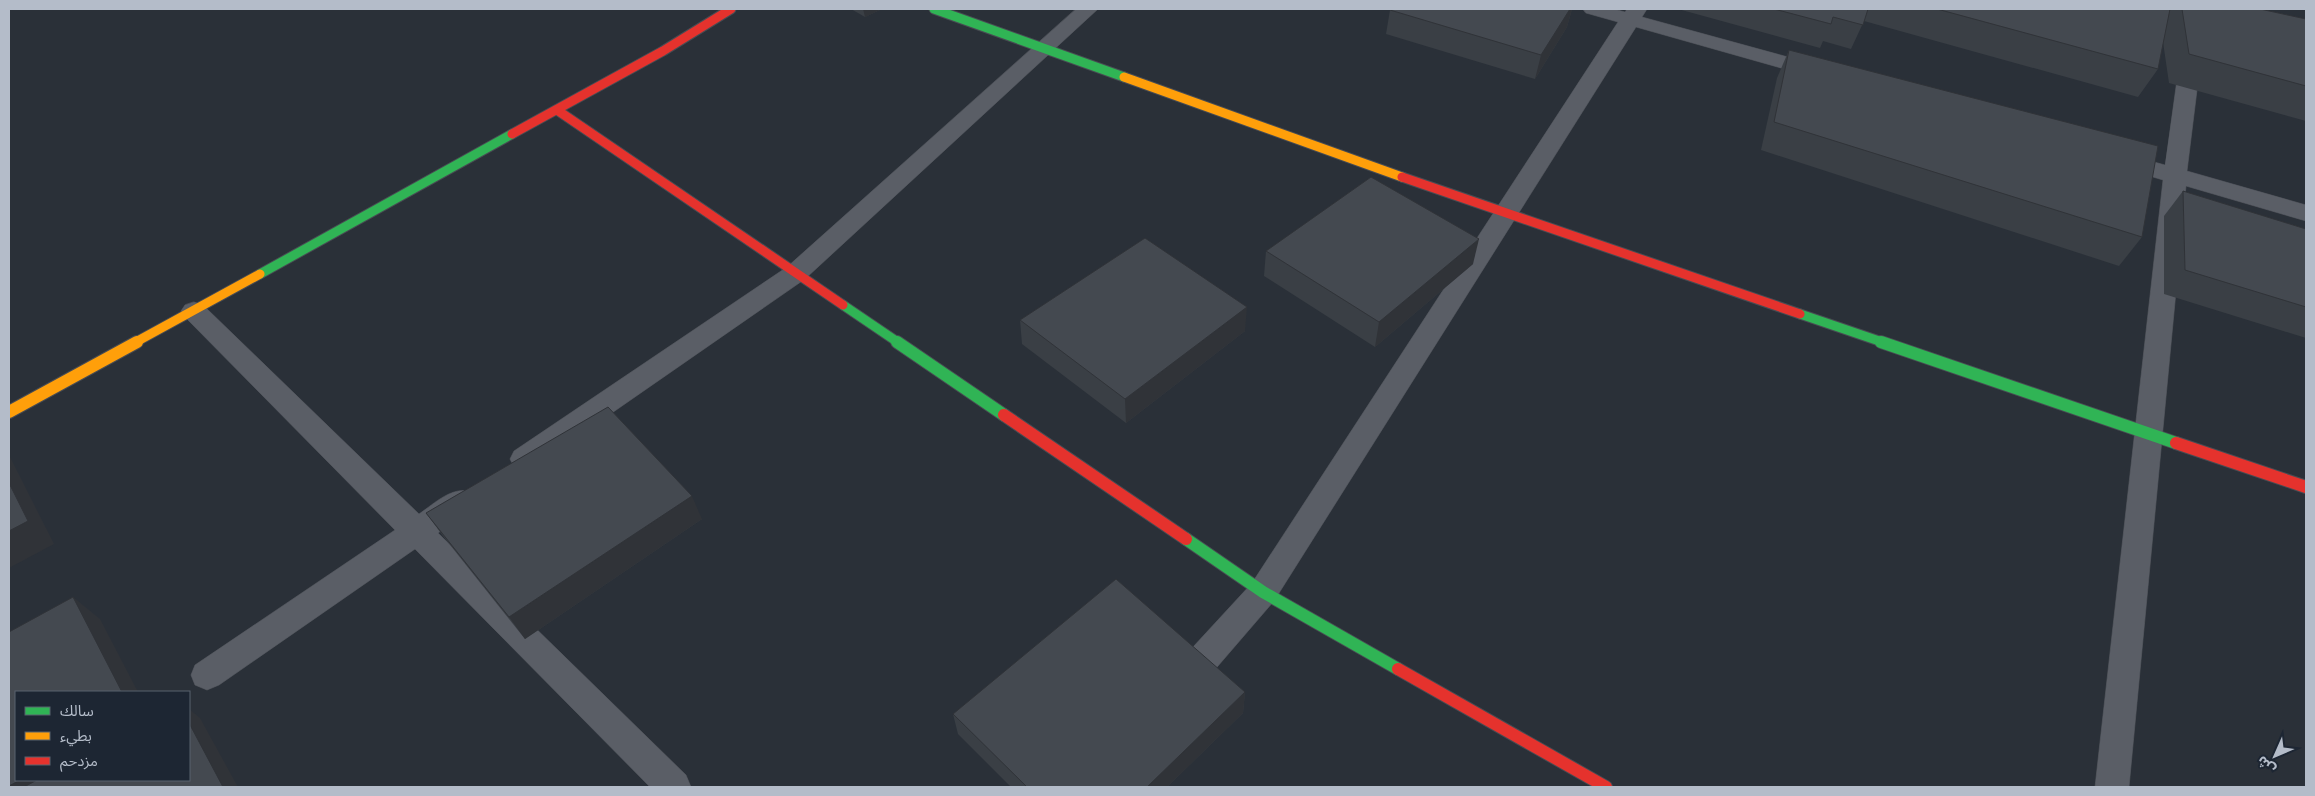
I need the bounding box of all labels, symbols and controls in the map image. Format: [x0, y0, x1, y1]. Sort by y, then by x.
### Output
legend [15, 691, 190, 781]
text: سالك [60, 700, 94, 721]
text: بطيء [60, 725, 92, 747]
north arrow [2250, 731, 2300, 781]
text: مزدحم [60, 750, 98, 772]
text: ش [2252, 752, 2279, 779]

